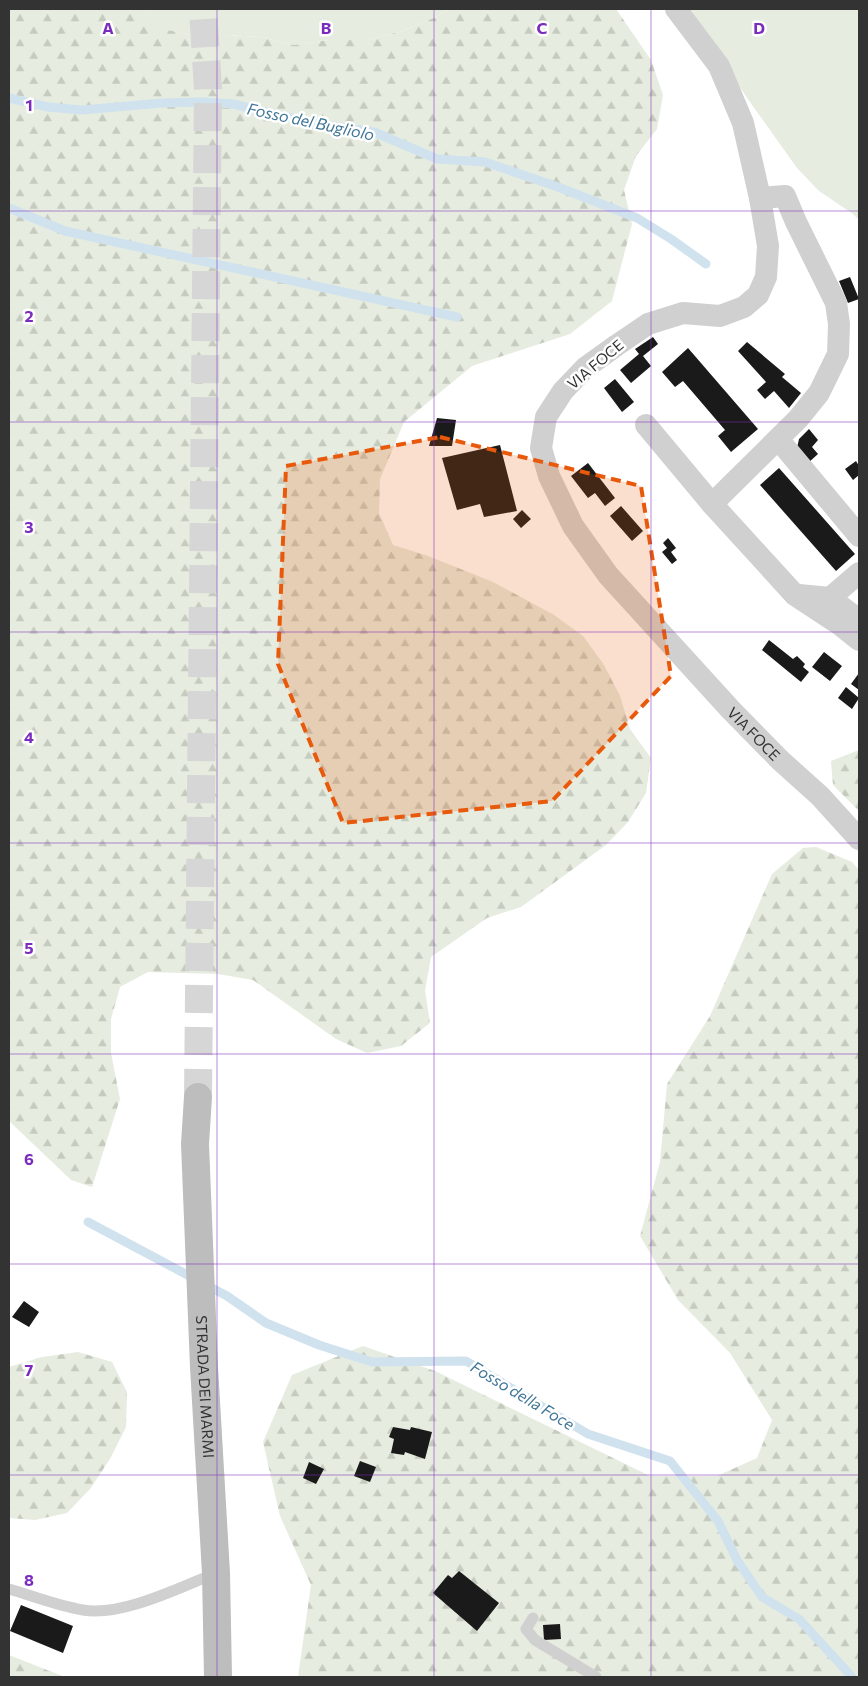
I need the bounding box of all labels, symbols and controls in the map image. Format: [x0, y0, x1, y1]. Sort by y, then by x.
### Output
text: A [102, 18, 114, 37]
text: B [321, 18, 332, 37]
text: C [537, 18, 548, 37]
text: D [753, 18, 765, 37]
text: 1 [25, 95, 33, 114]
water label: Fosso del Bugliolo [246, 98, 376, 144]
text: 2 [24, 306, 34, 325]
street label: VIA FOCE [563, 335, 627, 393]
text: 3 [24, 517, 34, 536]
street label: VIA FOCE [724, 703, 784, 764]
text: 4 [24, 727, 34, 746]
text: 5 [24, 938, 34, 957]
text: 6 [24, 1149, 34, 1168]
street label: STRADA DEI MARMI [193, 1315, 218, 1459]
water label: Fosso della Foce [468, 1357, 579, 1434]
text: 7 [25, 1360, 34, 1379]
text: 8 [24, 1570, 34, 1589]

